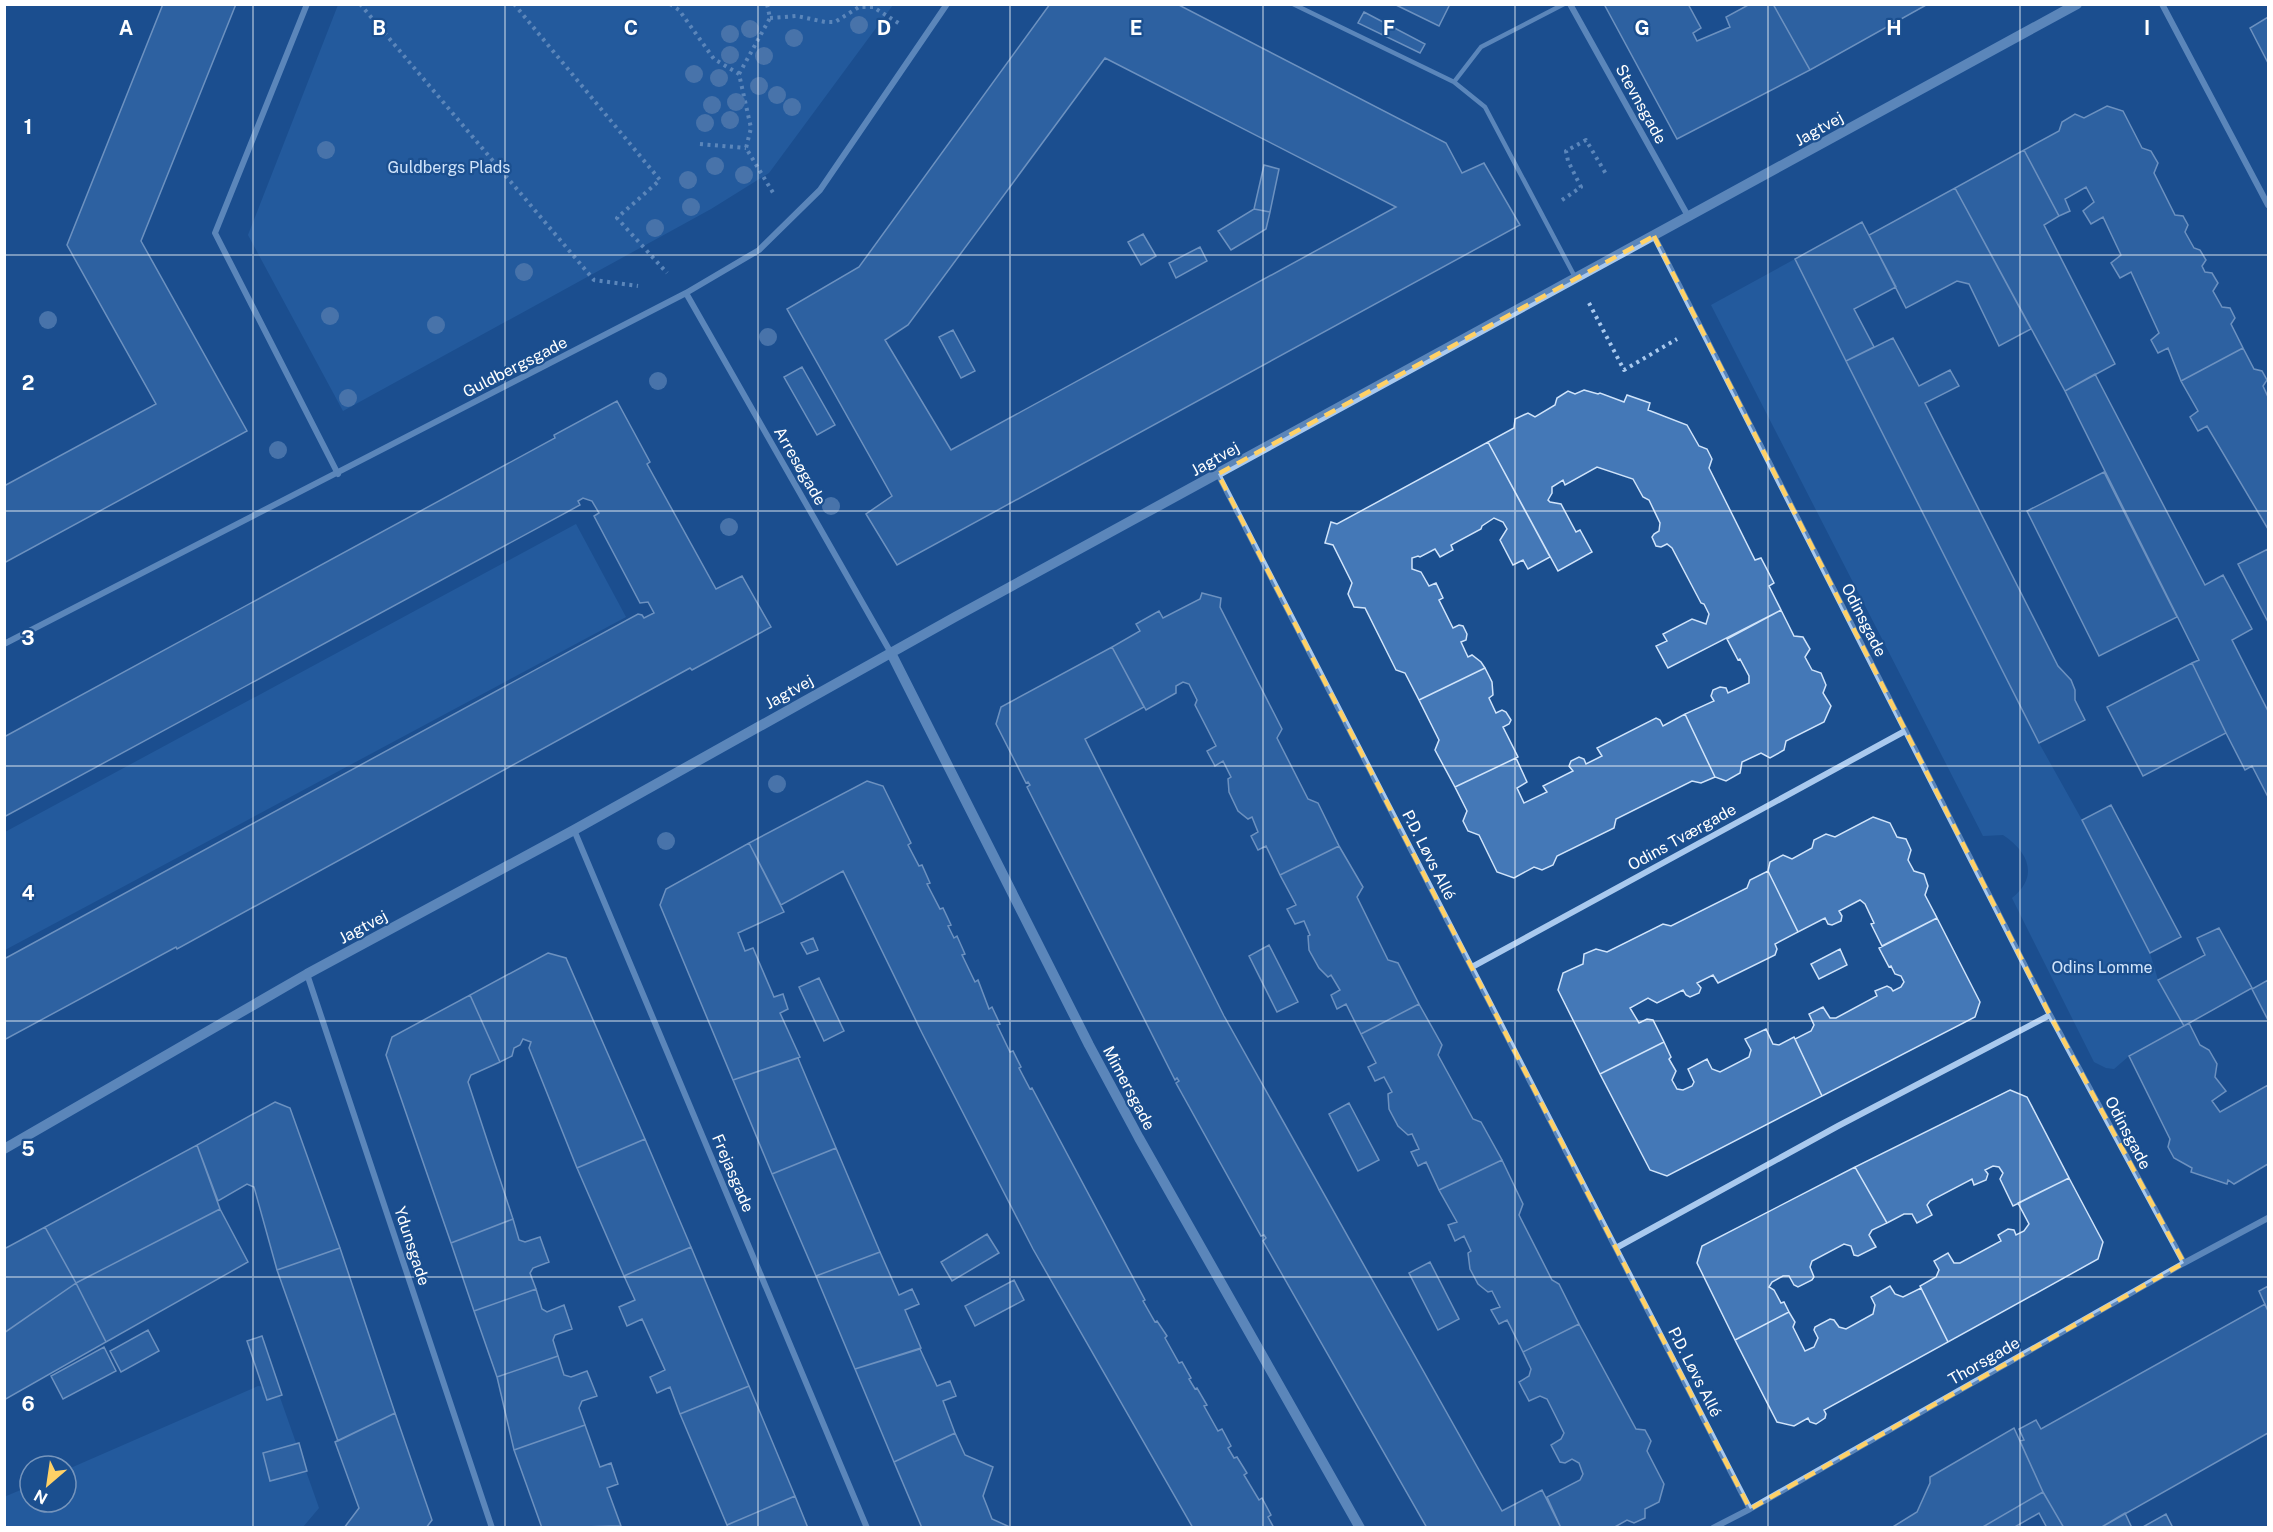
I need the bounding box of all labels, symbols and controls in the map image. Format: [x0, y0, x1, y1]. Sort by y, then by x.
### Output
text: A [119, 16, 133, 40]
text: B [372, 16, 386, 40]
text: C [624, 16, 638, 40]
text: D [877, 16, 891, 40]
text: E [1130, 16, 1142, 40]
text: F [1383, 16, 1395, 40]
text: G [1634, 16, 1650, 40]
text: H [1886, 16, 1902, 40]
text: I [2144, 16, 2150, 40]
street label: Stevnsgade [1611, 61, 1671, 147]
street label: Jagtvej [1791, 108, 1847, 150]
text: 1 [24, 115, 32, 139]
park label: Guldbergs Plads [388, 158, 510, 177]
street label: Guldbergsgade [460, 332, 570, 402]
text: 2 [22, 371, 34, 395]
street label: Arresøgade [770, 423, 830, 509]
street label: Jagtvej [1187, 438, 1243, 480]
street label: Odinsgade [1837, 580, 1891, 660]
text: 3 [21, 626, 35, 650]
street label: Jagtvej [761, 671, 817, 713]
street label: Odins Tværgade [1625, 799, 1739, 875]
street label: P.D. Løvs Allé [1398, 807, 1460, 903]
text: 4 [21, 881, 35, 905]
street label: Jagtvej [335, 906, 391, 948]
park label: Odins Lomme [2051, 958, 2153, 977]
street label: Mimersgade [1099, 1043, 1159, 1133]
street label: Odinsgade [2101, 1093, 2155, 1173]
street label: Frejasgade [708, 1131, 758, 1215]
text: 5 [21, 1137, 35, 1161]
street label: Ydunsgade [390, 1204, 434, 1288]
street label: P.D. Løvs Allé [1664, 1324, 1726, 1420]
street label: Thorsgade [1945, 1333, 2023, 1389]
text: 6 [21, 1392, 35, 1416]
north arrow [18, 1454, 78, 1514]
text: N [31, 1485, 51, 1508]

